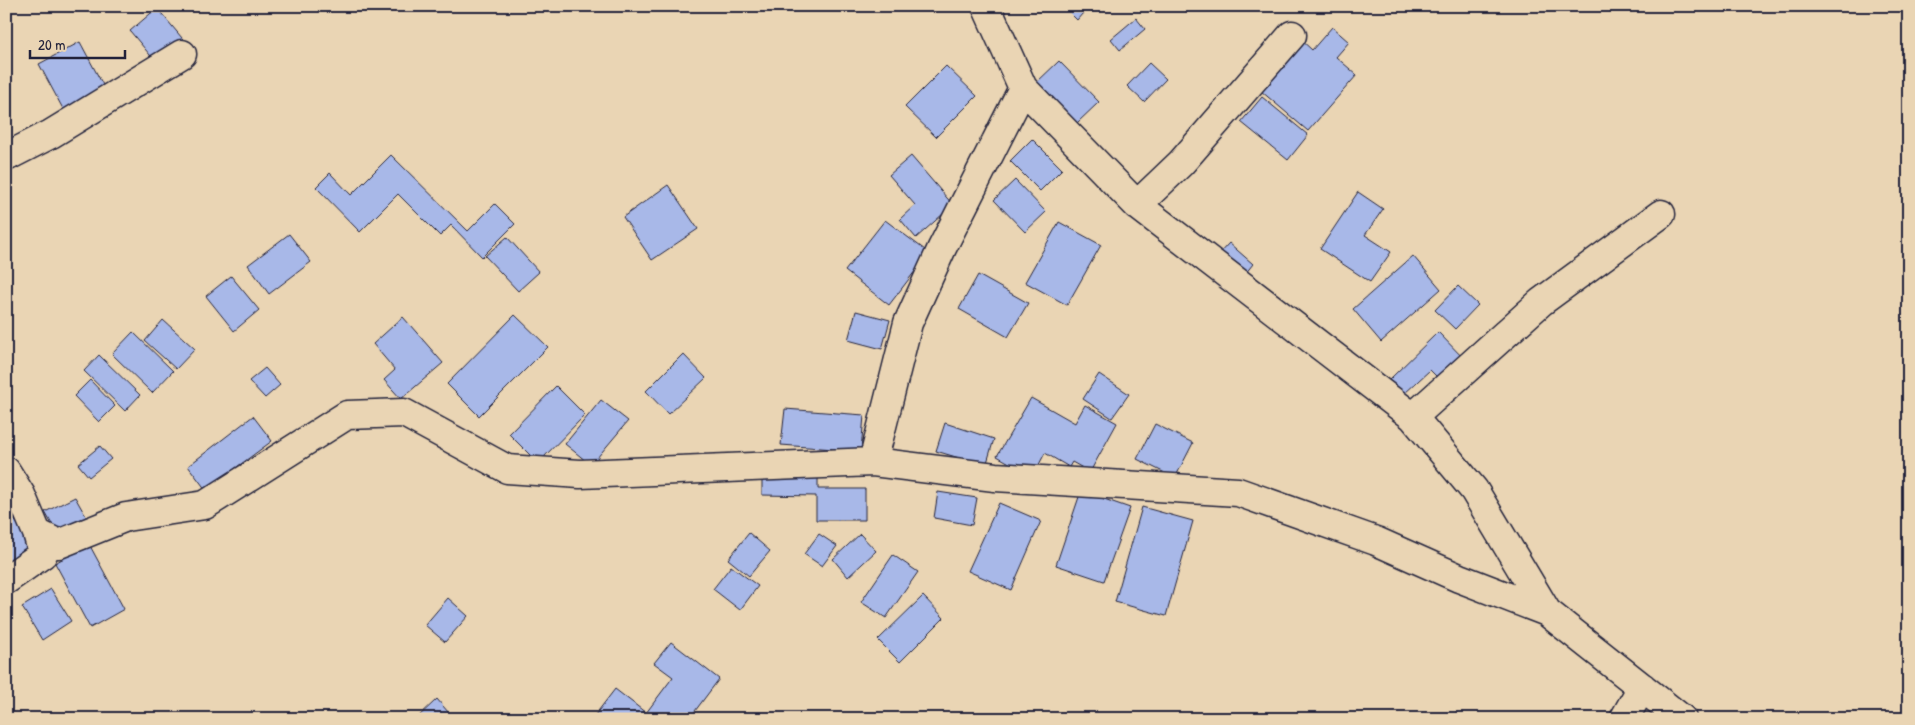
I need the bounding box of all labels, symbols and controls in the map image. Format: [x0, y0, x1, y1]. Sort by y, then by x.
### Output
scale bar [30, 28, 125, 60]
text: 20 m [38, 34, 65, 55]

